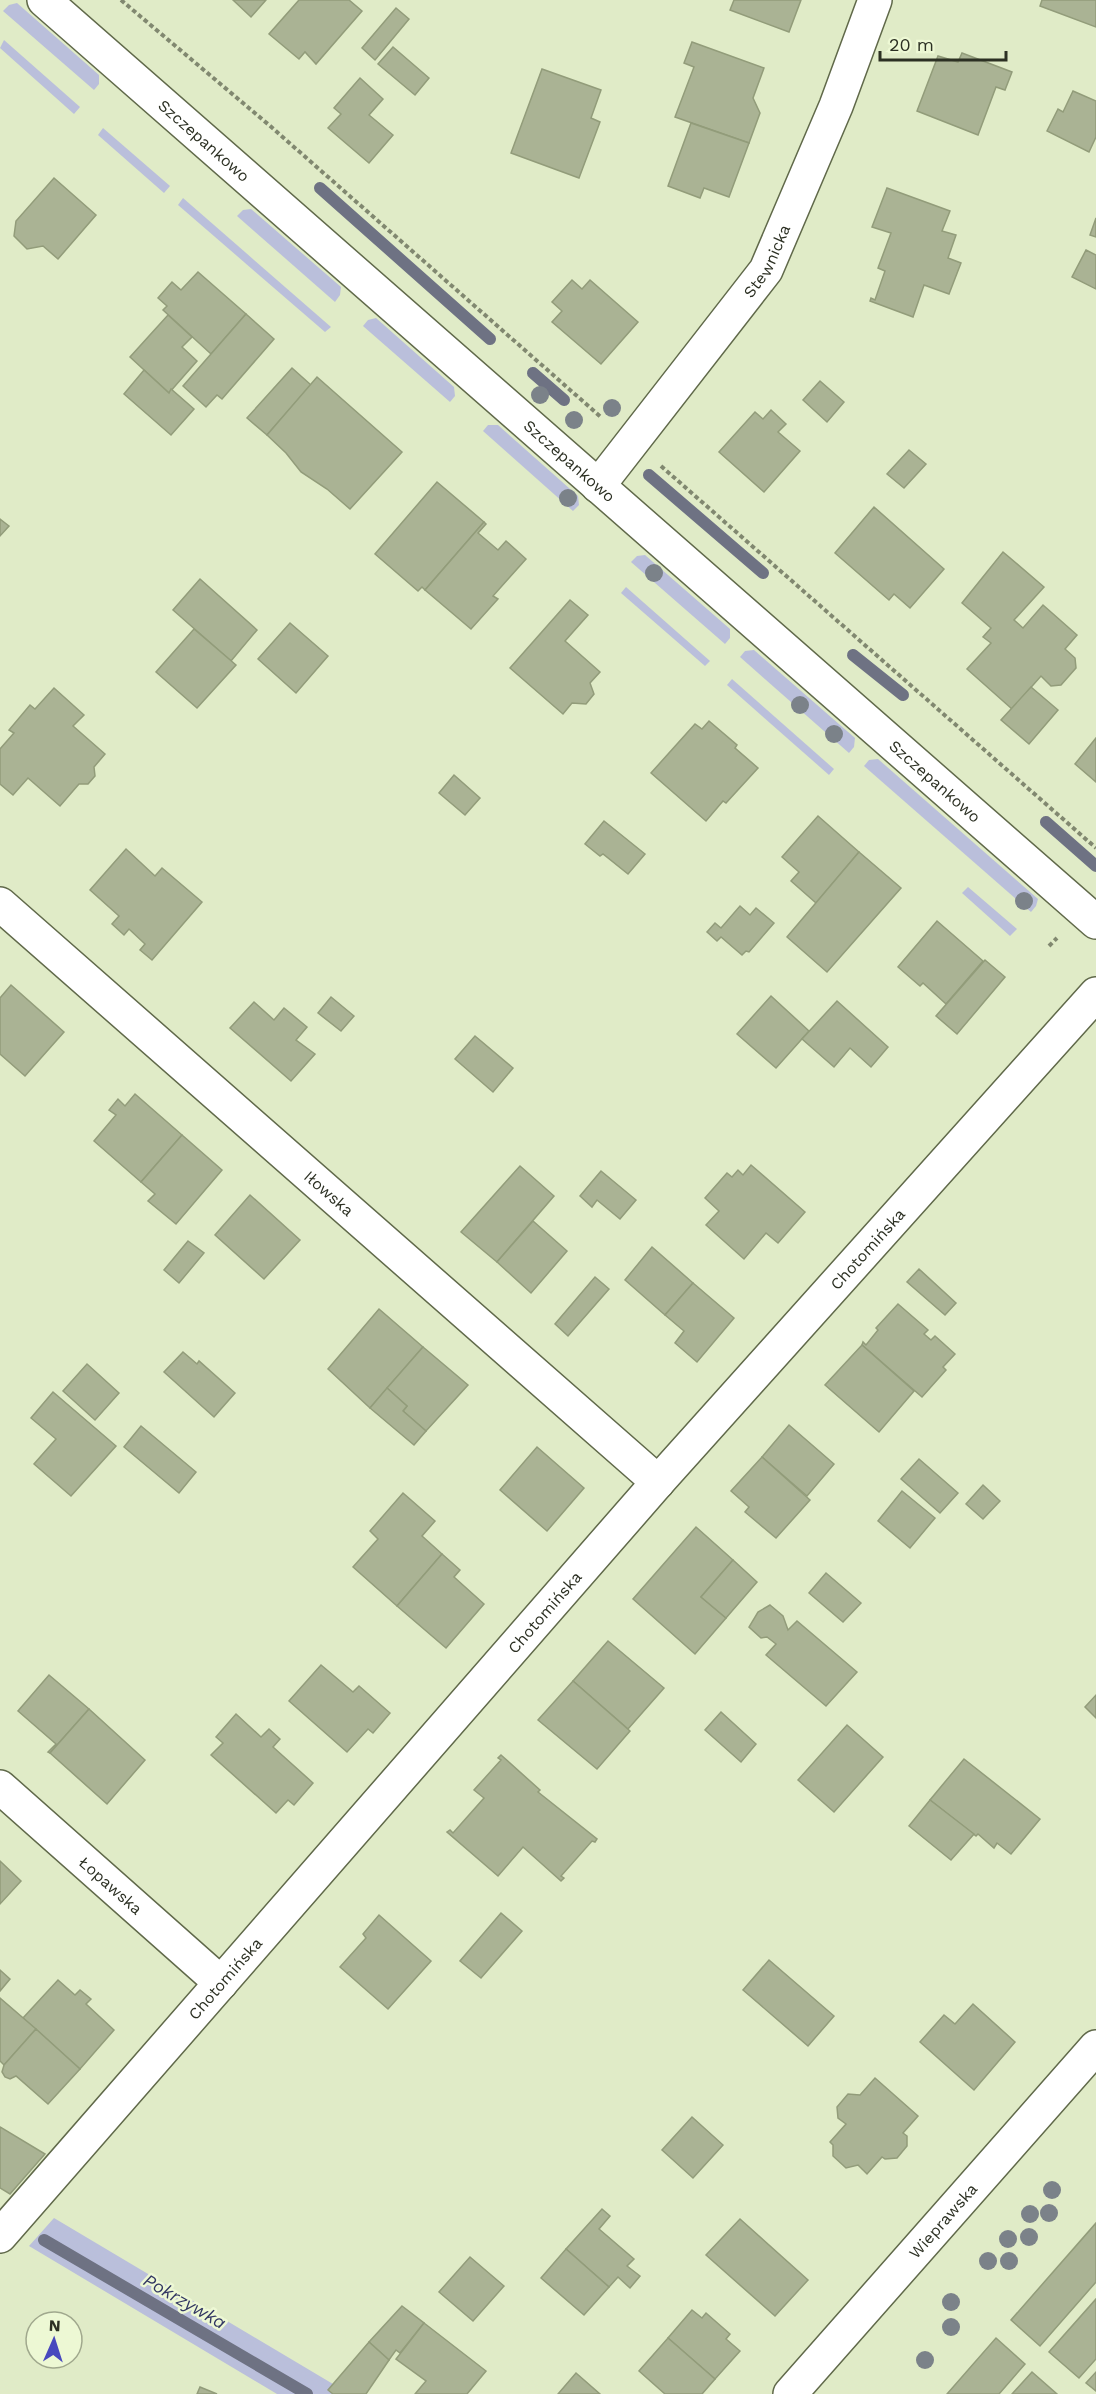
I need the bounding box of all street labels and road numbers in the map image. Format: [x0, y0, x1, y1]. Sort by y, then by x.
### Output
street label: Szczepankowo [155, 95, 254, 185]
street label: Stewnicka [739, 222, 794, 301]
street label: Szczepankowo [520, 416, 619, 506]
street label: Szczepankowo [886, 736, 985, 826]
street label: Iłowska [300, 1166, 358, 1220]
street label: Chotomińska [826, 1204, 909, 1293]
street label: Chotomińska [504, 1567, 585, 1657]
street label: Łopawska [75, 1852, 146, 1918]
street label: Chotomińska [184, 1933, 266, 2023]
street label: Wieprawska [905, 2179, 981, 2262]

